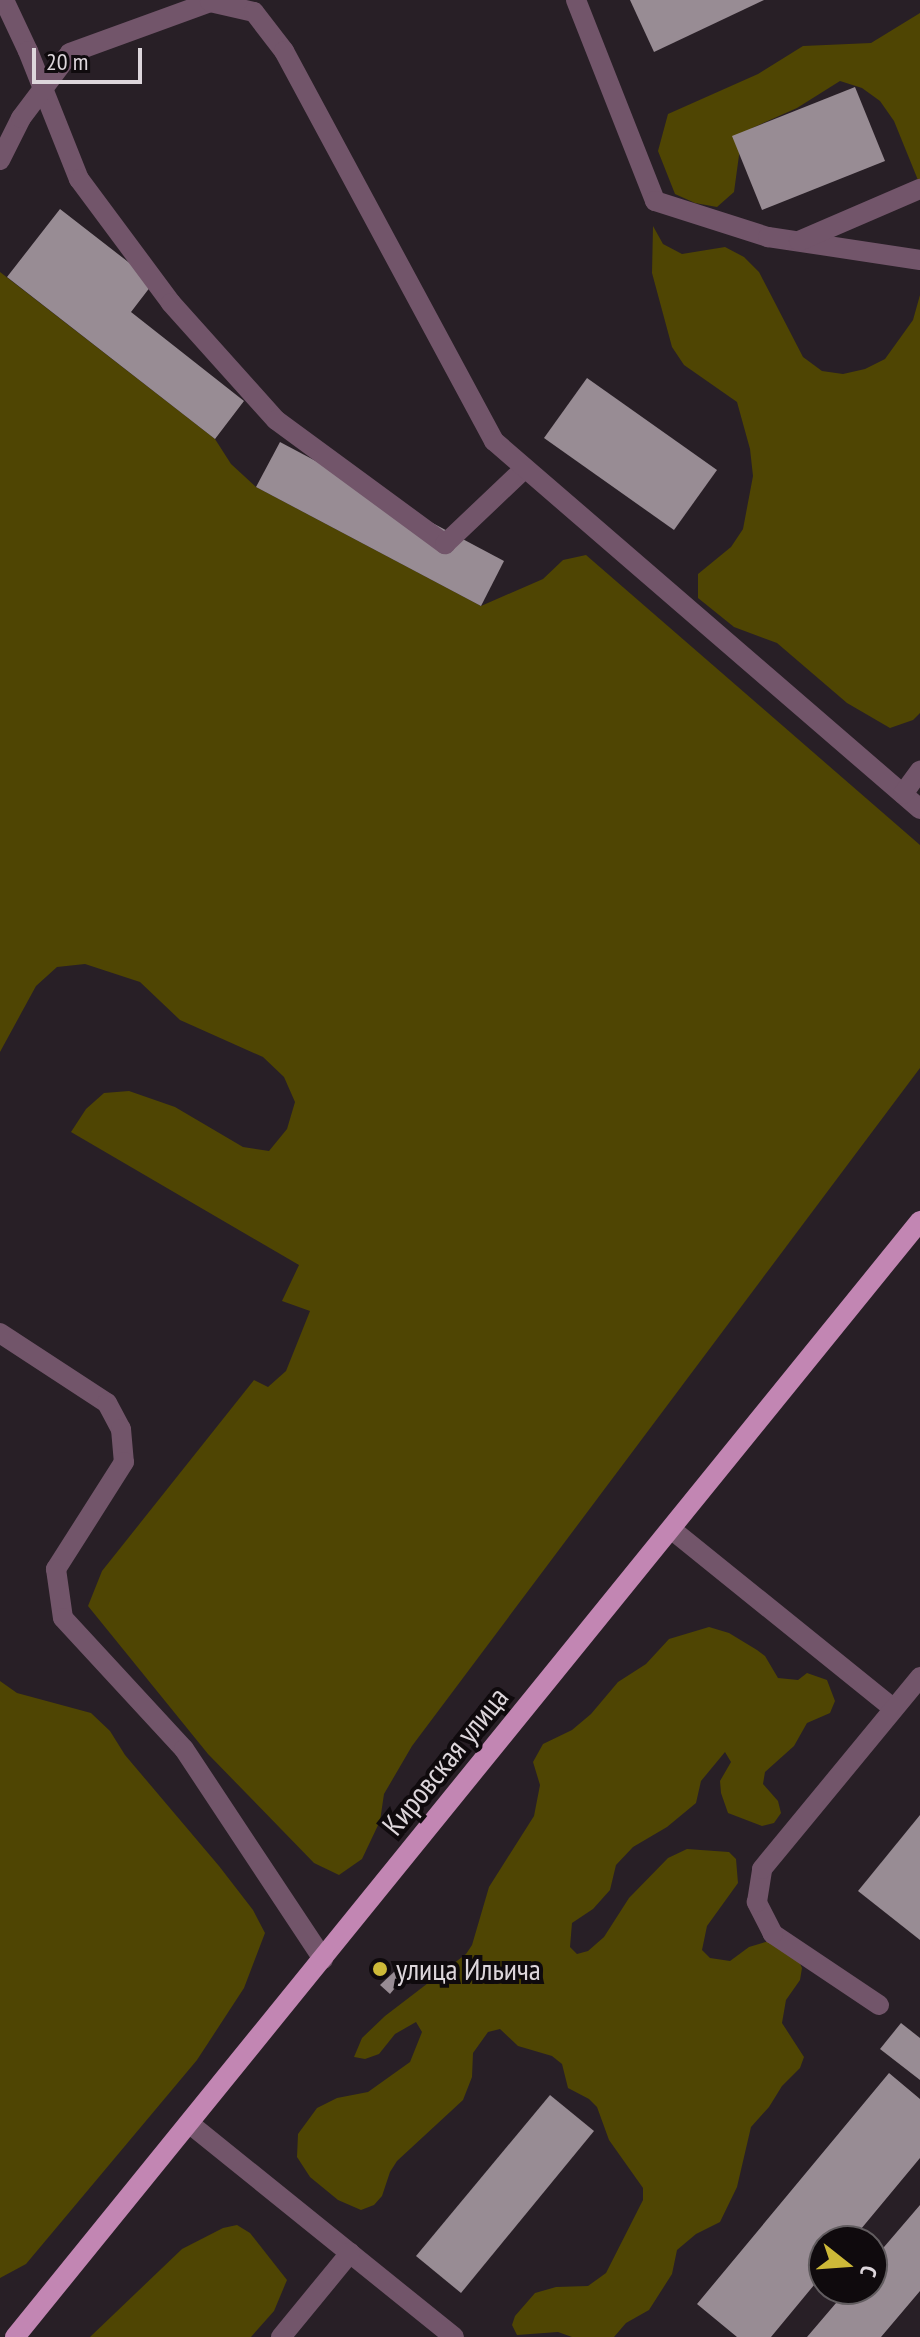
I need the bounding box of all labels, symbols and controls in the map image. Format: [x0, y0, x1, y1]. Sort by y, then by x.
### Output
scale bar [36, 32, 146, 82]
text: 20 m [46, 46, 88, 77]
street label: Кировская улица [374, 1680, 516, 1842]
place label: улица Ильича [396, 1951, 541, 1987]
marker: улица Ильича [371, 1960, 389, 1978]
north arrow [808, 2225, 888, 2305]
text: С [854, 2263, 884, 2280]

